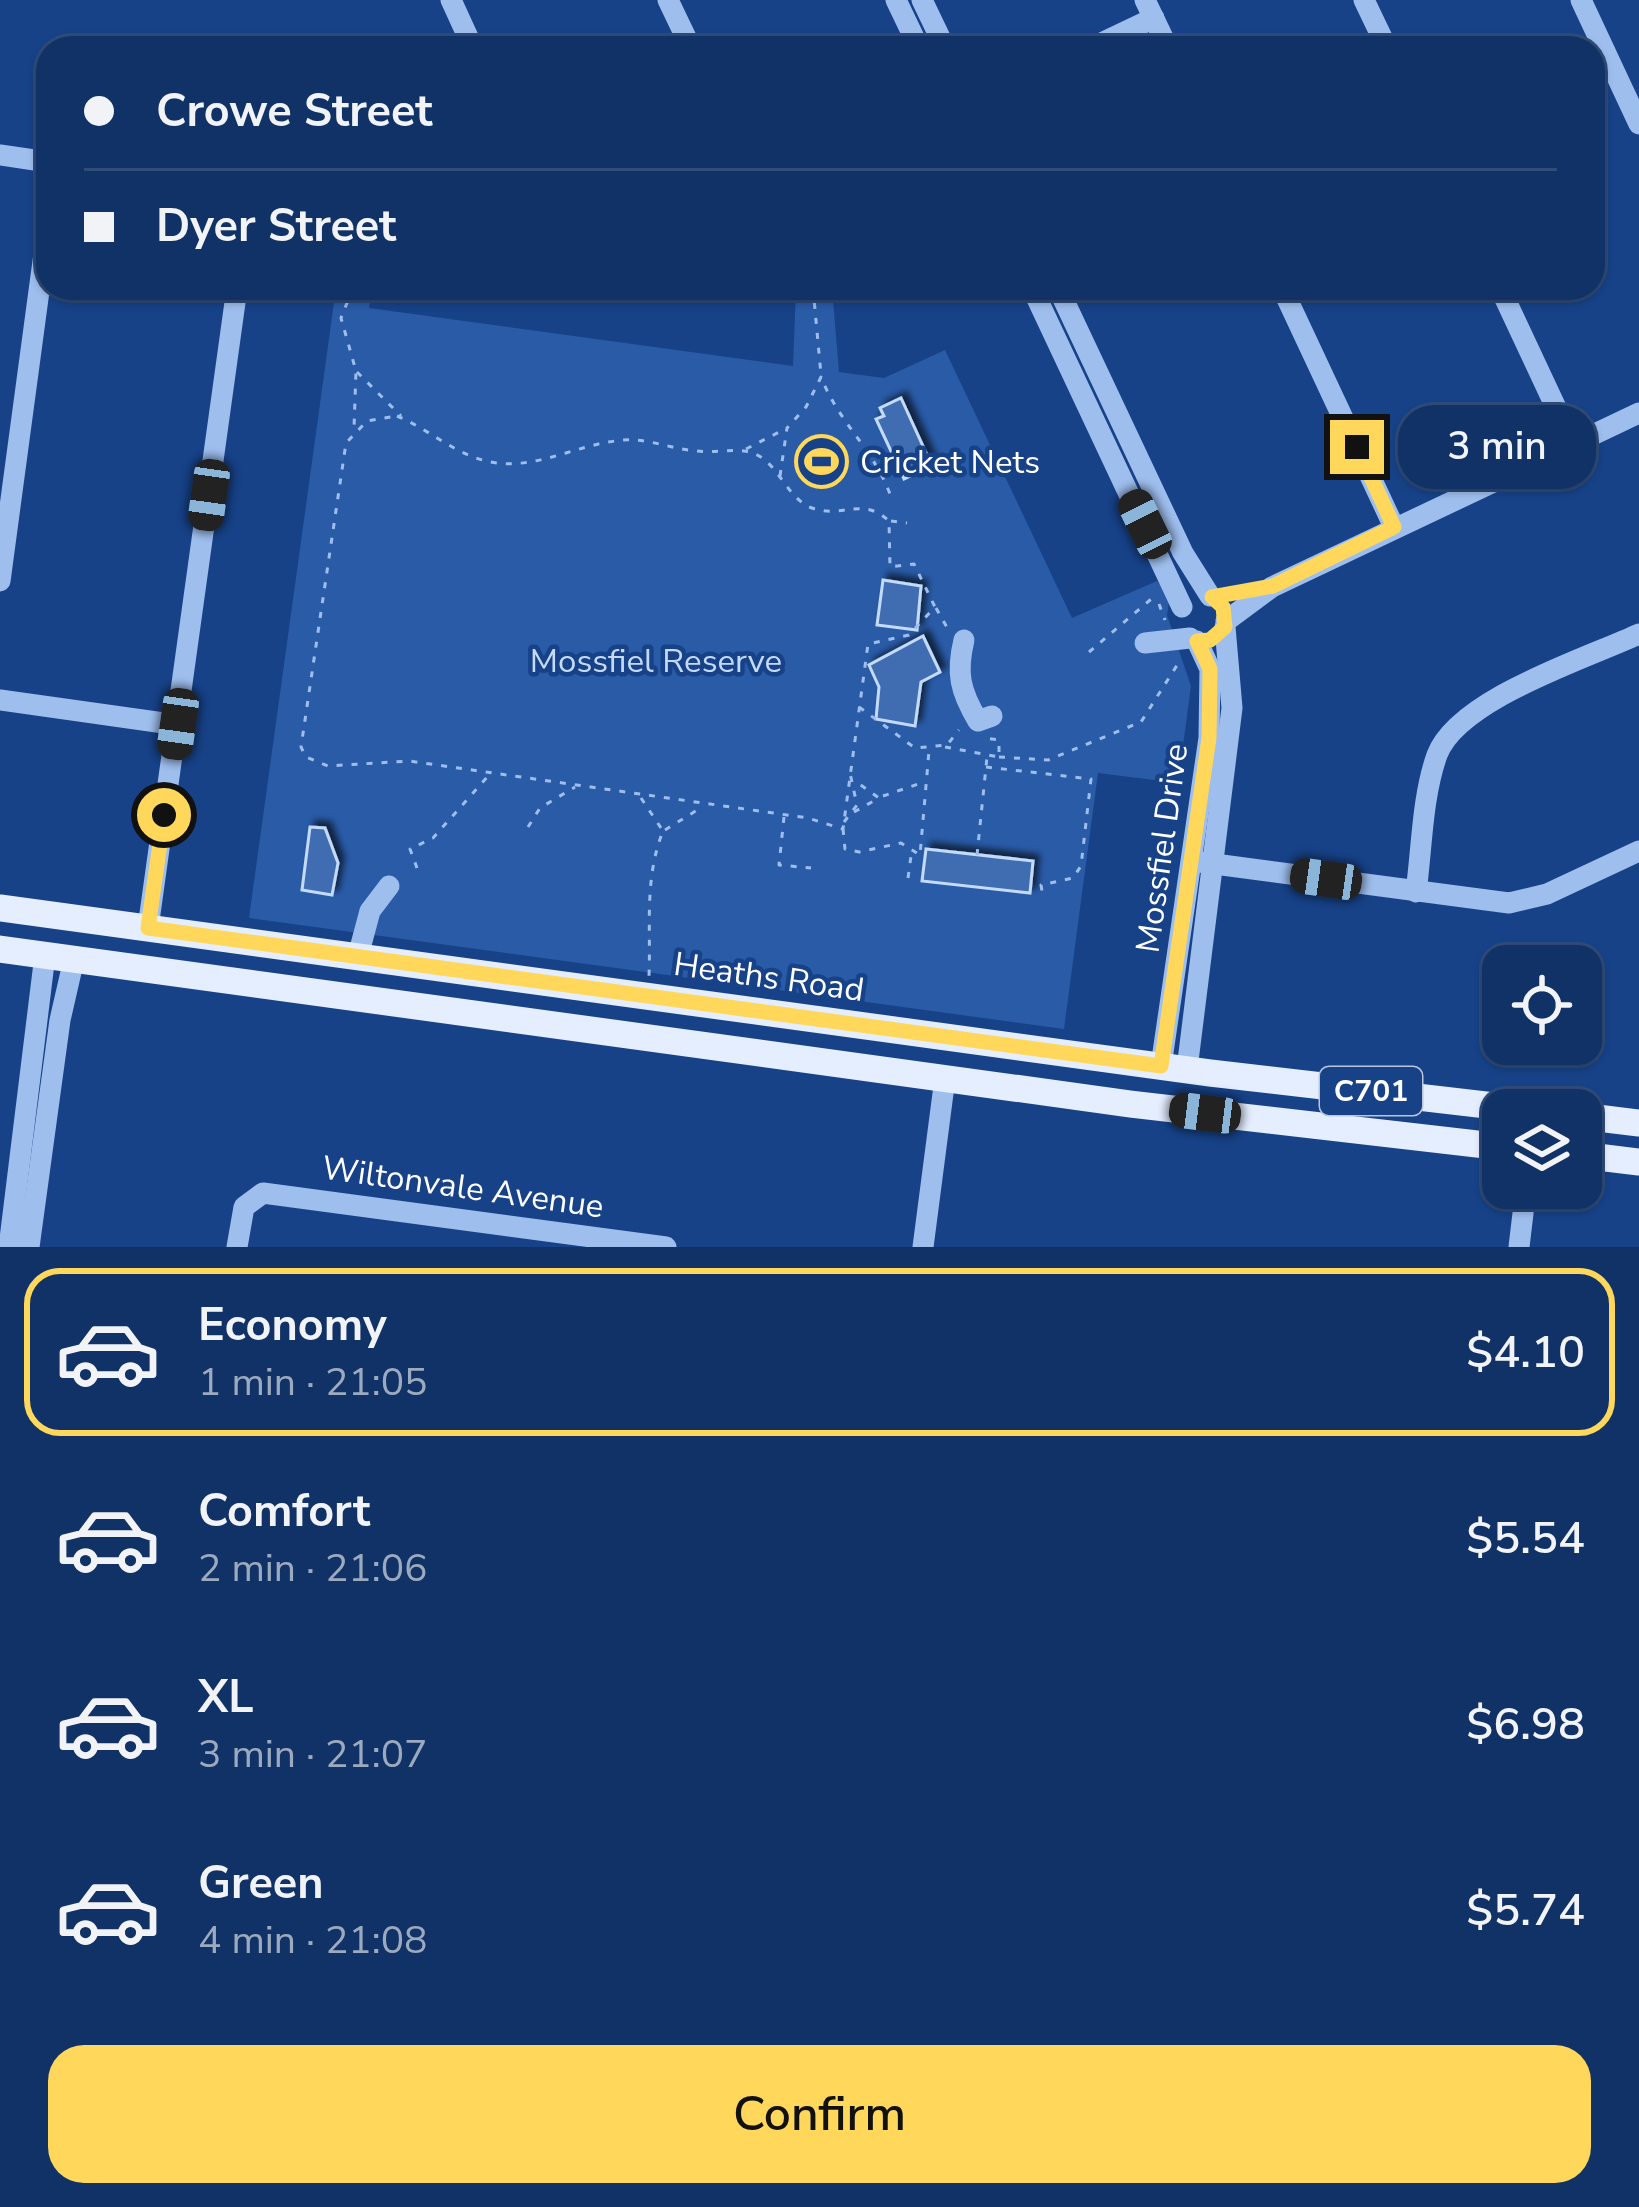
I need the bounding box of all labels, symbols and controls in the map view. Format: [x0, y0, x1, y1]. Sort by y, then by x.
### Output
text: Crowe Street [156, 81, 432, 142]
text: Dyer Street [156, 196, 396, 257]
callout: 3 min [1399, 405, 1597, 489]
route end [1330, 420, 1384, 474]
text: 3 min [1447, 420, 1547, 473]
sports icon: Cricket Nets [793, 433, 849, 489]
place label: Cricket Nets [860, 440, 1040, 485]
car [186, 457, 232, 533]
car [1113, 484, 1177, 564]
park label: Mossfiel Reserve [530, 639, 782, 684]
car [155, 686, 201, 762]
street label: Mossfiel Drive [1126, 741, 1199, 956]
route start [137, 788, 191, 842]
car [1288, 856, 1364, 902]
street label: Heaths Road [671, 942, 867, 1013]
map controls [1482, 945, 1602, 1209]
button: locate [1482, 945, 1602, 1065]
road number: C701 [1320, 1067, 1422, 1115]
button: layers [1482, 1089, 1602, 1209]
car [1167, 1091, 1243, 1135]
street label: Wiltonvale Avenue [319, 1145, 606, 1230]
text: Economy [198, 1295, 387, 1356]
icon: car [54, 1298, 162, 1406]
text: $4.10 [1466, 1322, 1585, 1383]
text: 1 min · 21:05 [198, 1356, 427, 1409]
text: Comfort [198, 1481, 370, 1542]
icon: car [54, 1484, 162, 1592]
text: $5.54 [1466, 1508, 1585, 1569]
text: 2 min · 21:06 [198, 1542, 427, 1595]
text: XL [198, 1667, 254, 1728]
icon: car [54, 1670, 162, 1778]
text: $6.98 [1466, 1694, 1585, 1755]
text: 3 min · 21:07 [198, 1728, 427, 1781]
text: Green [198, 1853, 324, 1914]
icon: car [54, 1856, 162, 1964]
text: $5.74 [1466, 1880, 1585, 1941]
text: 4 min · 21:08 [198, 1914, 427, 1967]
button: Confirm [48, 2045, 1591, 2183]

